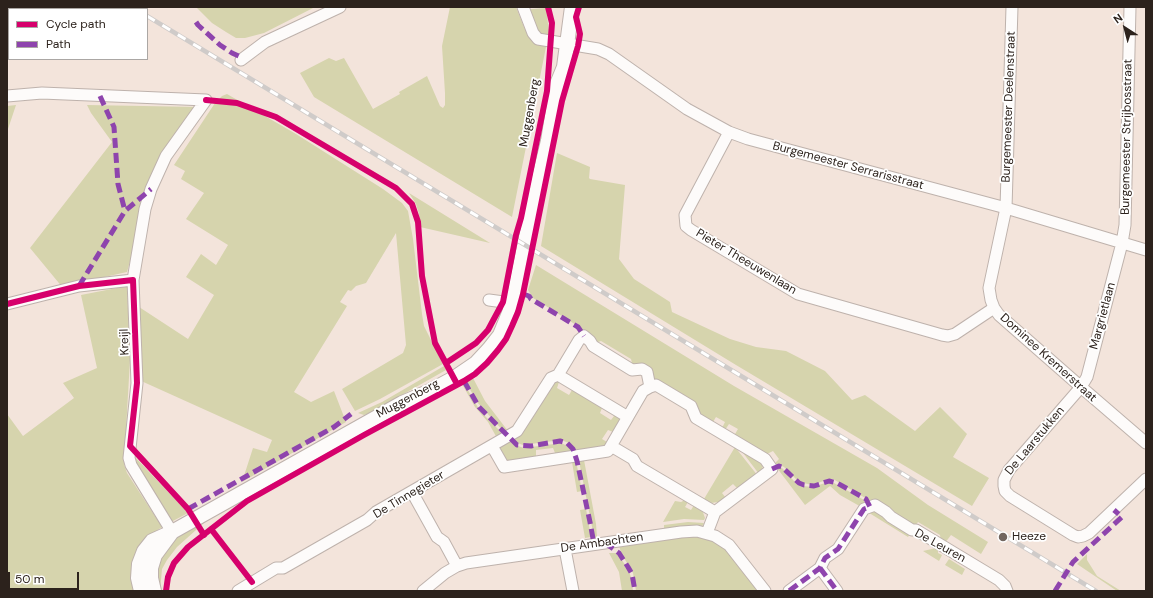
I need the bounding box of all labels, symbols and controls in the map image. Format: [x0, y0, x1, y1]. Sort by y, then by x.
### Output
legend [8, 8, 148, 60]
north arrow [1105, 8, 1145, 48]
text: N [1111, 10, 1125, 26]
text: Cycle path [46, 16, 106, 32]
street label: Burgemeester Deelenstraat [999, 31, 1019, 183]
text: Path [46, 36, 71, 52]
street label: Burgemeester Strijbosstraat [1118, 59, 1136, 215]
street label: Muggenberg [517, 78, 543, 148]
street label: Burgemeester Serrarisstraat [771, 139, 925, 193]
street label: Pieter Theeuwenlaan [693, 226, 799, 298]
street label: Margrietlaan [1087, 281, 1119, 351]
street label: Dominee Kremerstraat [997, 311, 1099, 405]
street label: Kreijl [117, 329, 133, 355]
street label: Muggenberg [374, 376, 442, 422]
street label: De Laarstukken [1002, 404, 1068, 478]
street label: De Tinnegieter [371, 468, 447, 522]
street label: De Leuren [912, 526, 968, 566]
street label: De Ambachten [560, 530, 644, 556]
place label: Heeze [1012, 530, 1046, 544]
marker: Heeze [997, 531, 1009, 543]
scale bar [10, 564, 81, 590]
text: 50 m [15, 571, 44, 587]

